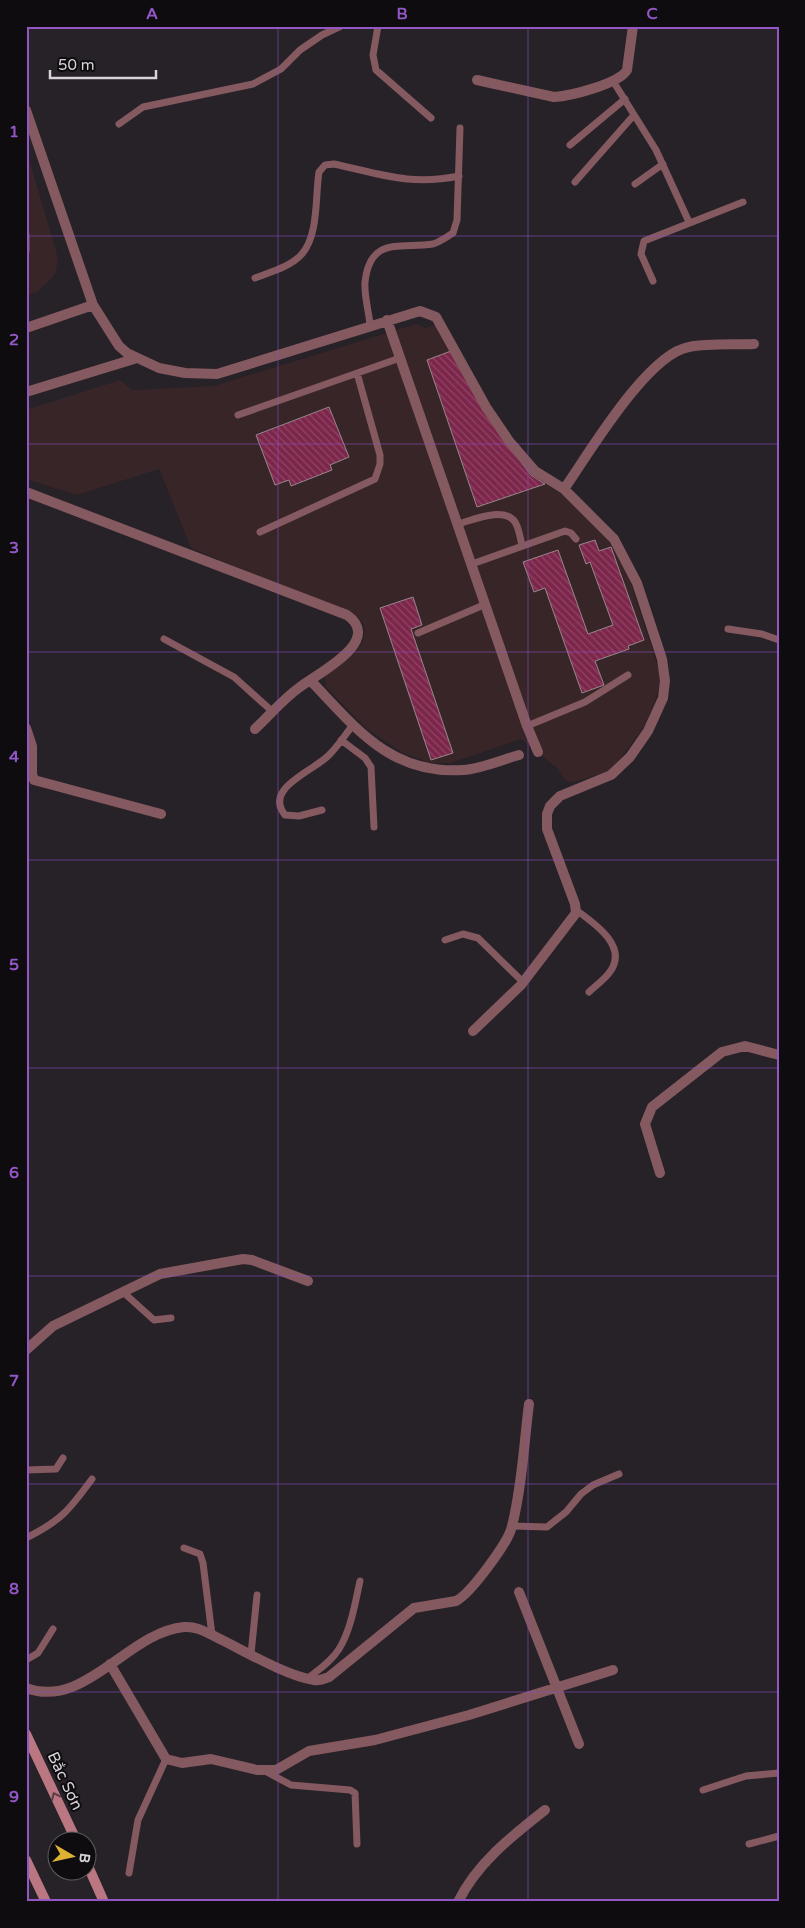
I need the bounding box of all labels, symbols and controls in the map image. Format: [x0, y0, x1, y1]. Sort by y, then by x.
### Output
text: A [146, 4, 158, 24]
text: B [396, 4, 408, 24]
text: C [646, 4, 658, 24]
scale bar [50, 48, 156, 80]
text: 50 m [58, 56, 95, 74]
text: 1 [9, 122, 19, 142]
text: 2 [9, 330, 19, 350]
text: 3 [9, 538, 19, 558]
text: 4 [9, 747, 19, 767]
text: 5 [9, 955, 19, 975]
text: 6 [9, 1163, 19, 1183]
text: 7 [9, 1371, 19, 1391]
text: 8 [9, 1579, 19, 1599]
street label: Bắc Sơn [43, 1749, 87, 1813]
text: 9 [9, 1787, 19, 1807]
one-way arrow [51, 1792, 62, 1801]
north arrow [48, 1830, 98, 1880]
text: B [75, 1852, 94, 1864]

